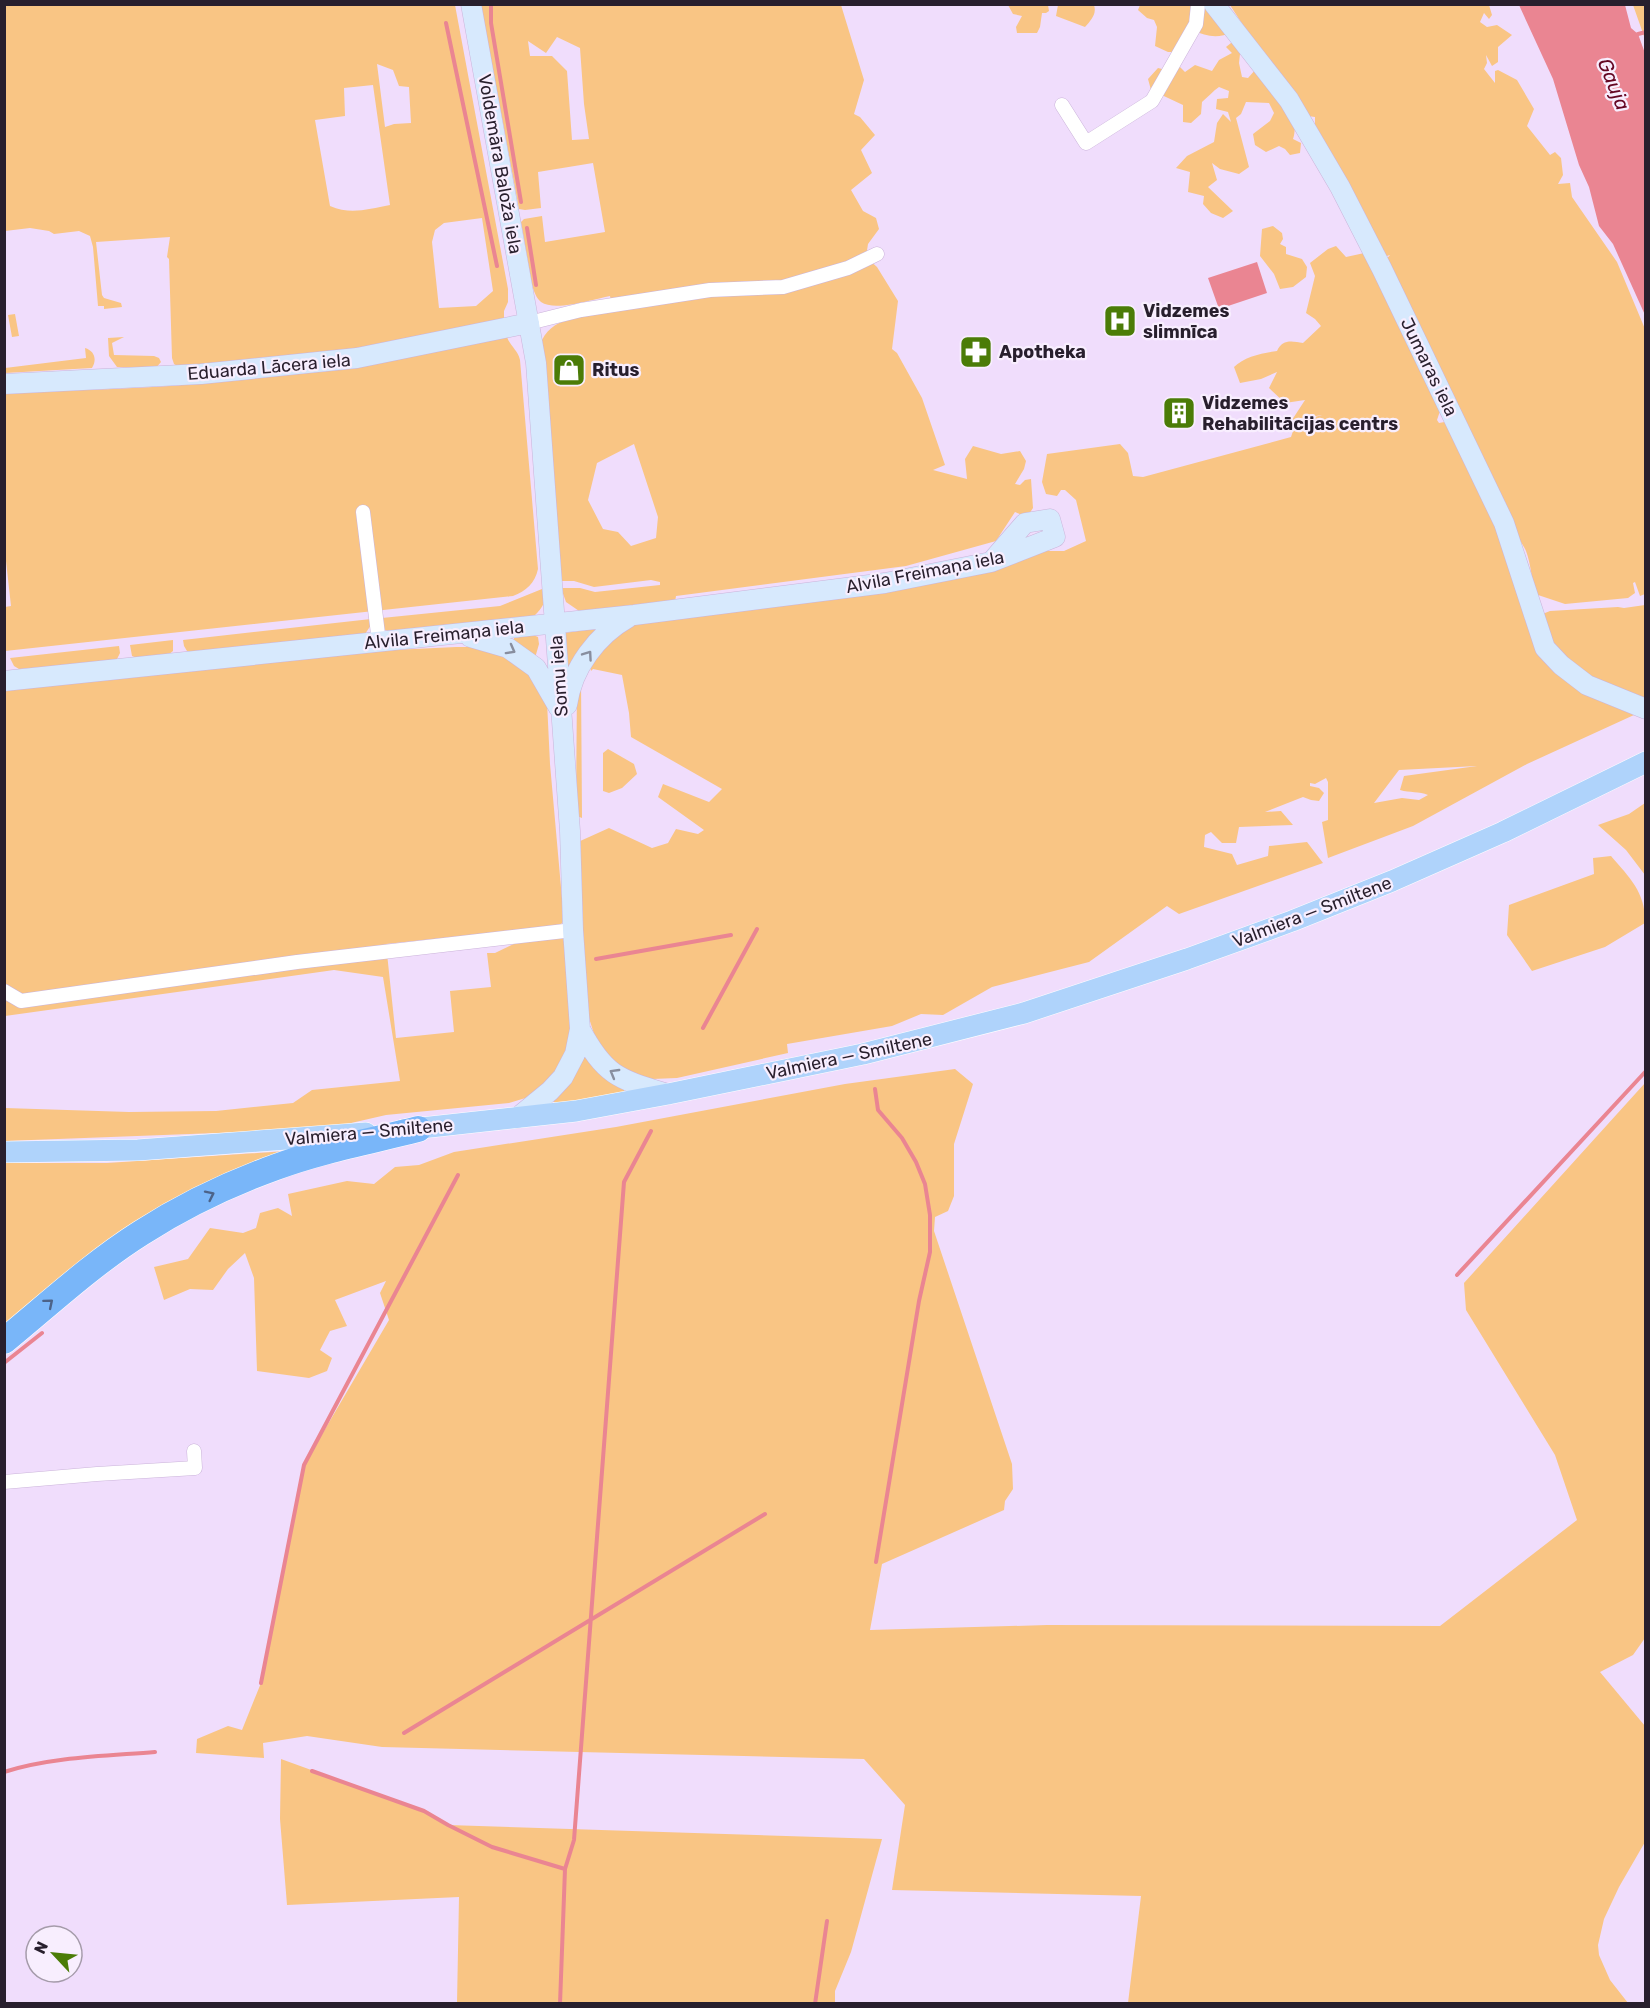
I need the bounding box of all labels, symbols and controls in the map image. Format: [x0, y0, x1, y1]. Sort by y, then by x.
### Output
water label: Gauja [1593, 54, 1635, 114]
street label: Voldemāra Baloža iela [473, 72, 527, 256]
place label: Vidzemes slimnīca [1143, 300, 1230, 343]
hospital icon: Vidzemes slimnīca [1102, 303, 1138, 339]
street label: Jumaras iela [1396, 314, 1462, 420]
pharmacy icon: Apotheka [958, 334, 994, 370]
place label: Apotheka [999, 341, 1086, 363]
street label: Eduarda Lācera iela [186, 349, 352, 385]
shop icon: Ritus [551, 352, 587, 388]
place label: Ritus [592, 359, 640, 381]
place label: Vidzemes Rehabilitācijas centrs [1202, 392, 1398, 435]
building icon: Vidzemes Rehabilitācijas centrs [1161, 395, 1197, 431]
street label: Alvila Freimaņa iela [844, 546, 1006, 598]
street label: Alvila Freimaņa iela [363, 616, 525, 654]
street label: Somu iela [545, 635, 573, 717]
one-way arrow [505, 643, 515, 655]
one-way arrow [581, 651, 592, 662]
street label: Valmiera — Smiltene [1229, 871, 1395, 953]
street label: Valmiera — Smiltene [764, 1028, 934, 1084]
one-way arrow [610, 1069, 620, 1081]
street label: Valmiera — Smiltene [284, 1114, 454, 1150]
one-way arrow [204, 1190, 215, 1202]
one-way arrow [42, 1299, 53, 1310]
north arrow [24, 1924, 84, 1984]
text: N [30, 1938, 52, 1957]

